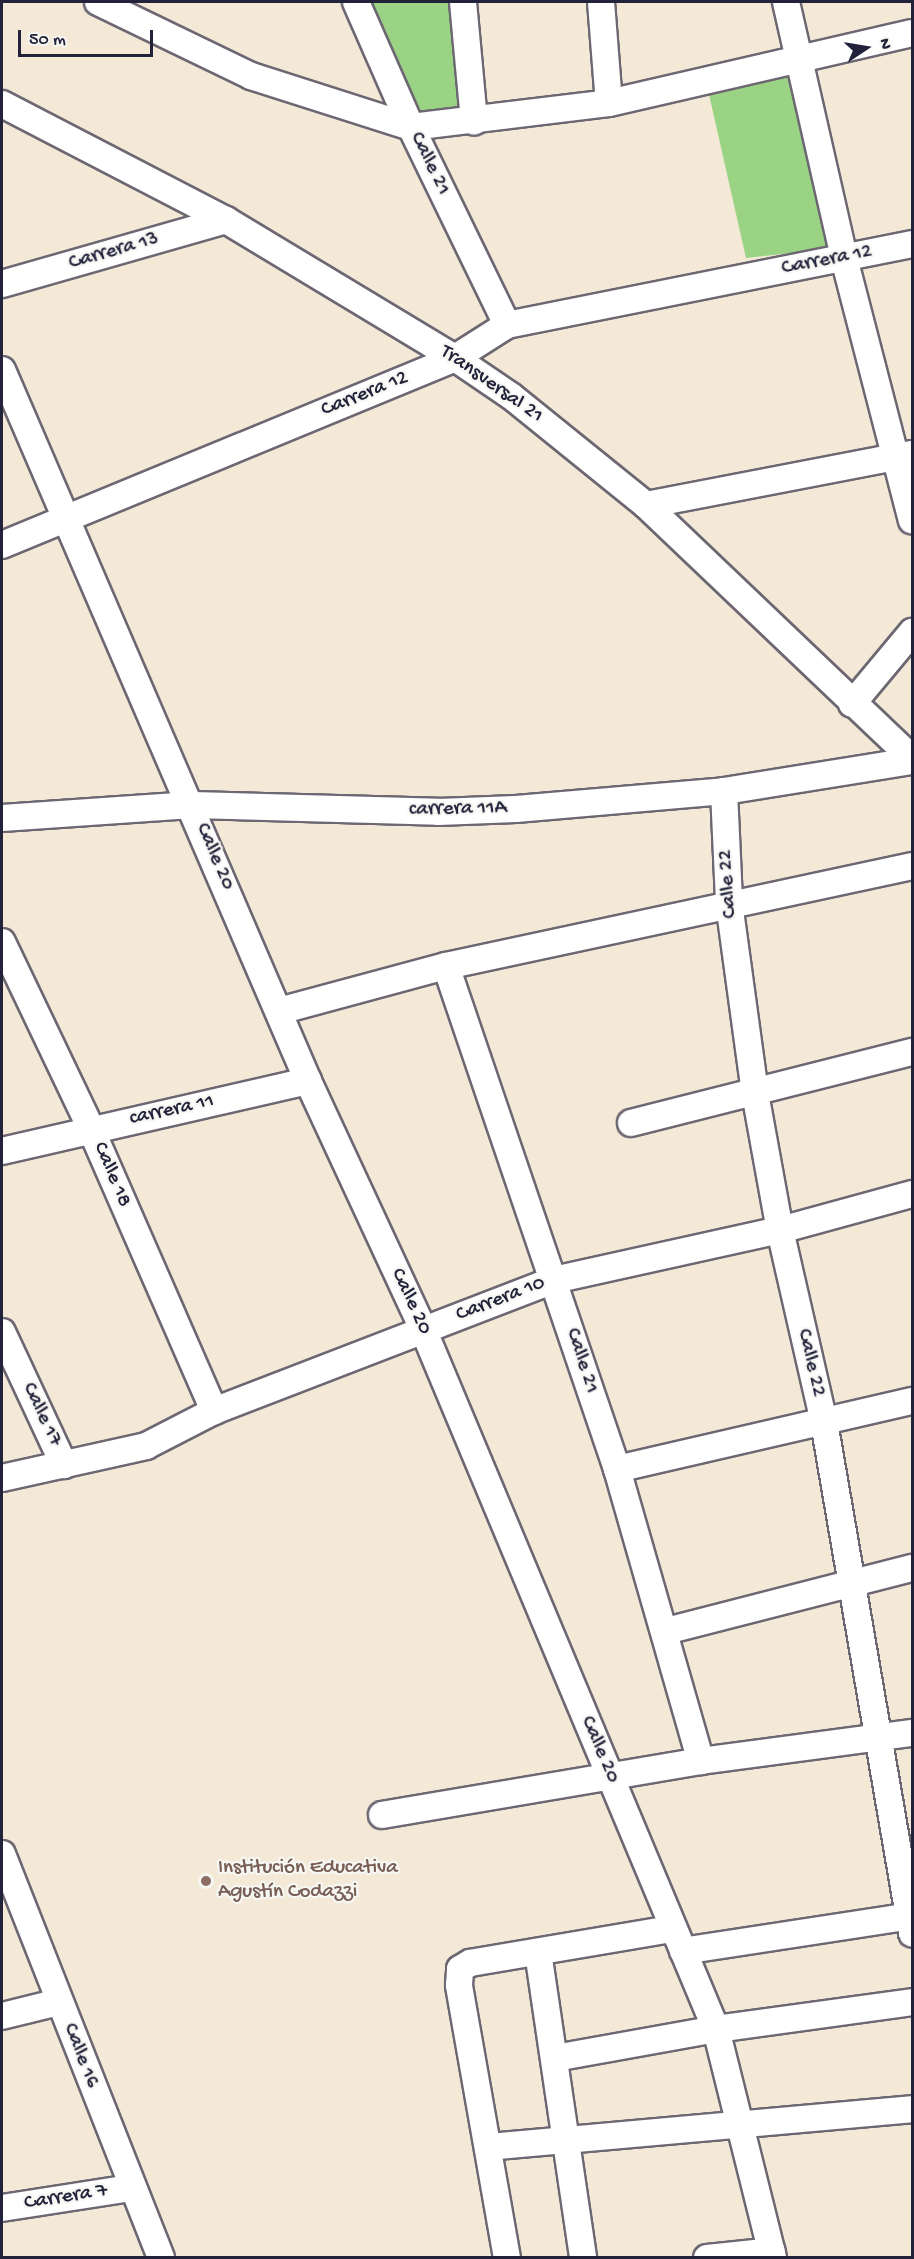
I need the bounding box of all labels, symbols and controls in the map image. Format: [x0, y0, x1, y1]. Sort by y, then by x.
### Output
scale bar [21, 18, 156, 56]
north arrow [836, 18, 896, 78]
text: 50 m [29, 30, 66, 51]
text: N [874, 37, 894, 51]
street label: Calle 21 [403, 128, 455, 200]
street label: Carrera 13 [66, 227, 162, 277]
street label: Carrera 12 [780, 240, 874, 282]
street label: Transversal 21 [435, 340, 547, 430]
street label: Carrera 12 [318, 366, 412, 424]
street label: carrera 11A [409, 797, 507, 823]
street label: Calle 20 [189, 820, 239, 894]
street label: Calle 22 [714, 849, 744, 919]
street label: carrera 11 [128, 1090, 216, 1132]
street label: Calle 18 [86, 1139, 136, 1211]
street label: Calle 20 [384, 1265, 436, 1339]
street label: Carrera 10 [453, 1272, 549, 1328]
street label: Calle 21 [559, 1325, 603, 1397]
street label: Calle 22 [790, 1327, 830, 1399]
street label: Calle 17 [15, 1379, 67, 1451]
street label: Calle 20 [574, 1713, 624, 1787]
place label: Institución Educativa Agustín Codazzi [218, 1856, 398, 1906]
marker: Institución Educativa Agustín Codazzi [199, 1874, 213, 1888]
street label: Calle 16 [56, 2020, 104, 2092]
street label: Carrera 7 [23, 2179, 109, 2217]

